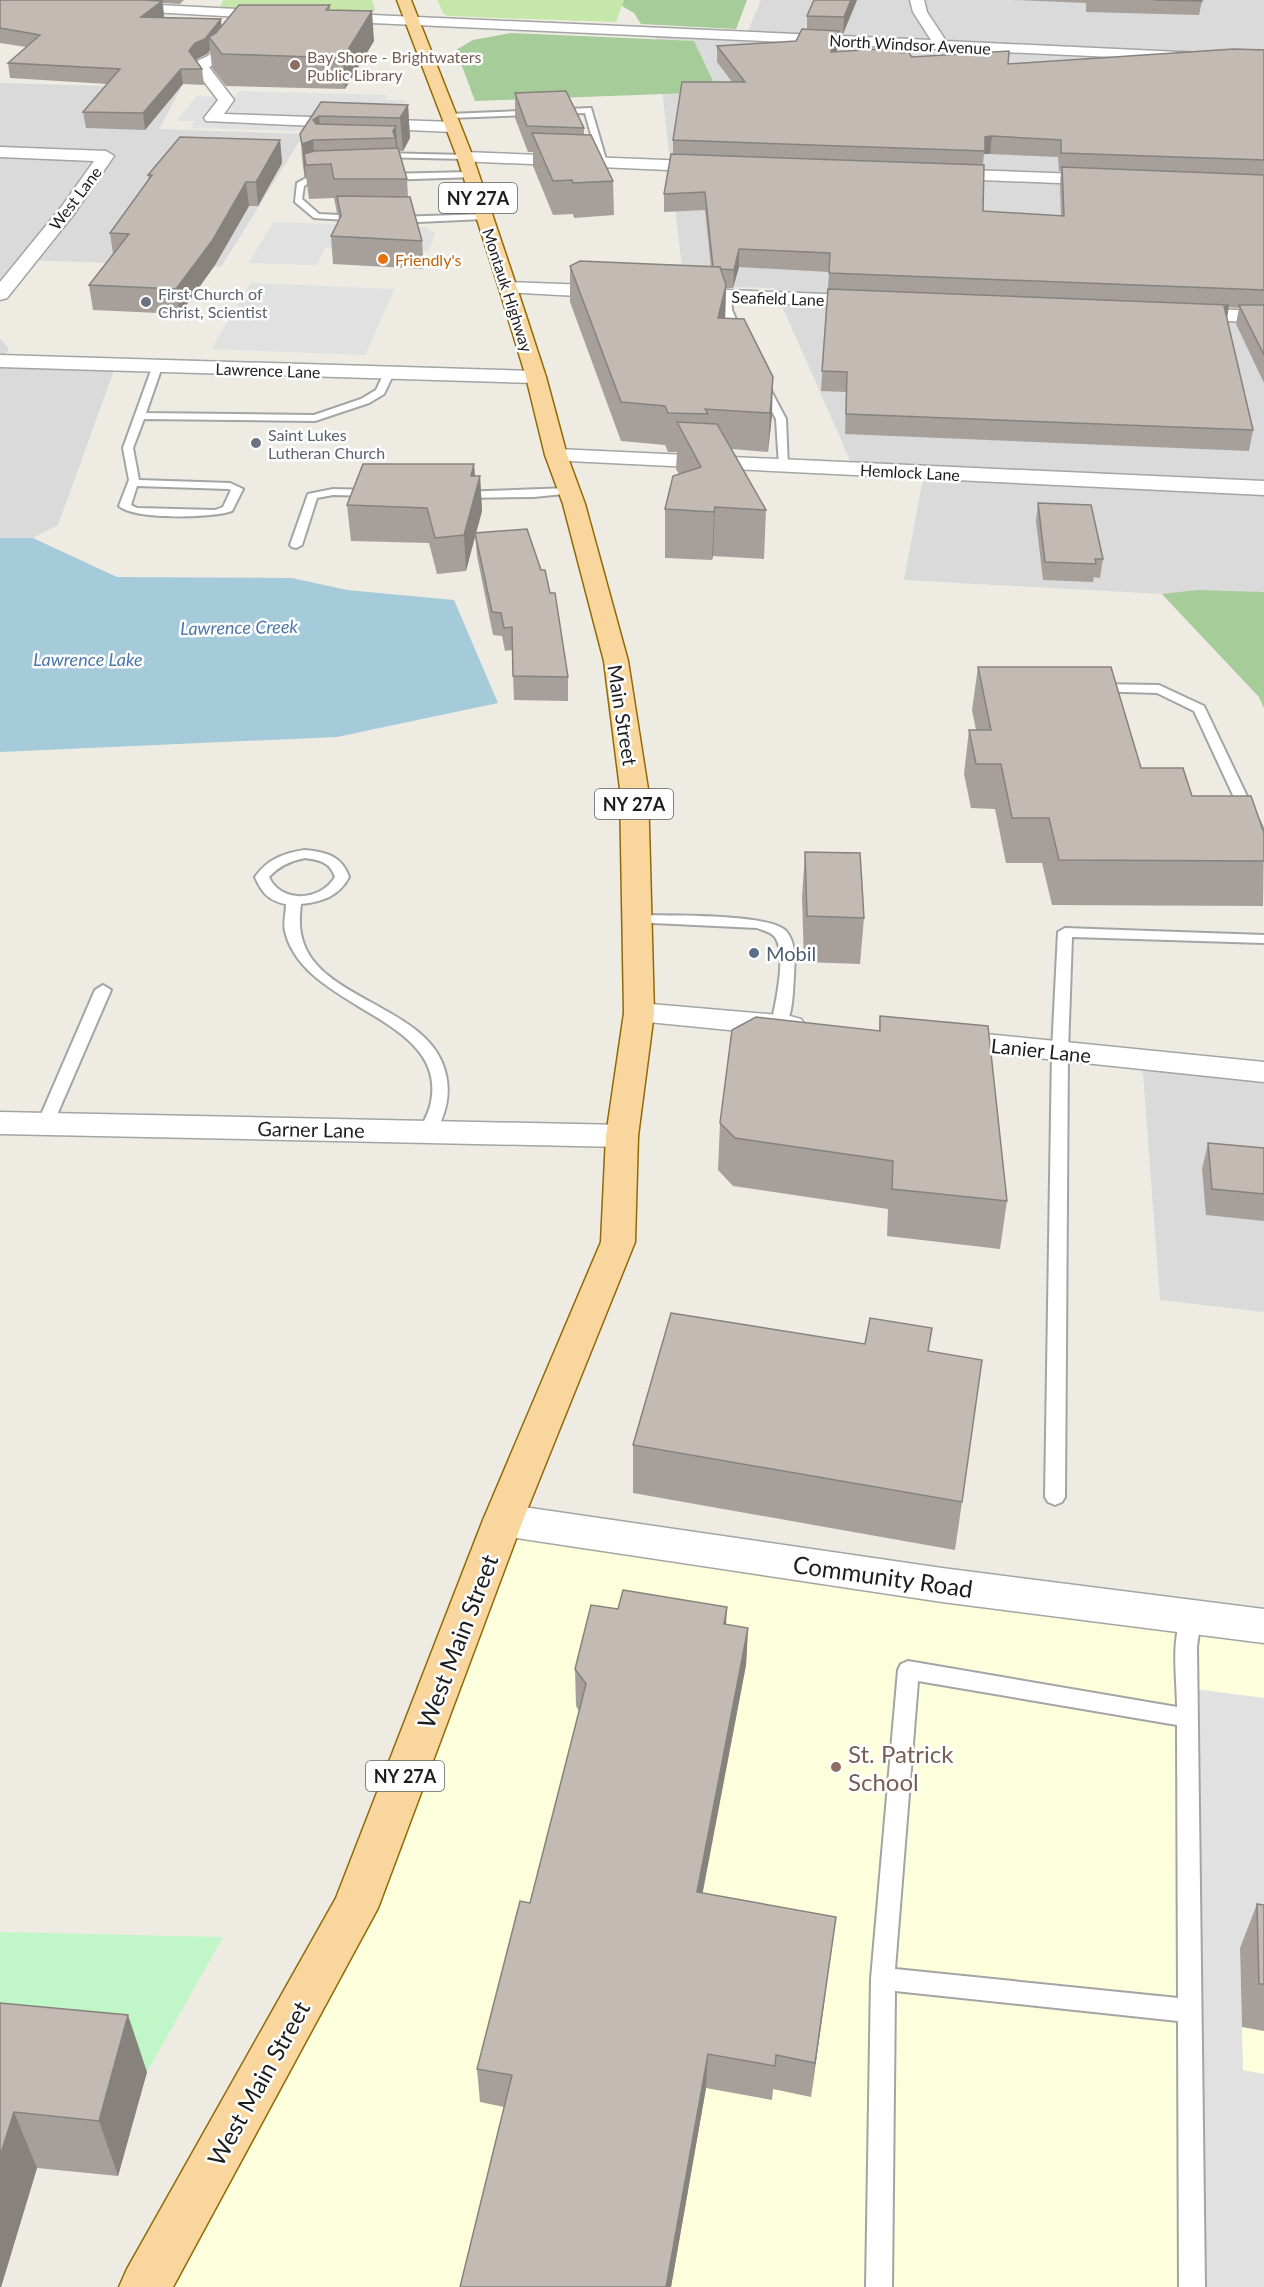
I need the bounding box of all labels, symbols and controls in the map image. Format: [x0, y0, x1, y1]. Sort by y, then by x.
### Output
street label: North Windsor Avenue [829, 30, 991, 58]
place label: Bay Shore - Brightwaters Public Library [307, 47, 481, 84]
marker: Bay Shore - Brightwaters Public Library [288, 58, 302, 72]
street label: West Lane [45, 163, 105, 233]
road number: NY 27A [439, 183, 517, 213]
street label: Montauk Highway [479, 226, 537, 355]
place label: Friendly's [395, 250, 462, 269]
marker: Friendly's [376, 252, 390, 266]
place label: First Church of Christ, Scientist [158, 284, 268, 321]
street label: Seafield Lane [731, 287, 825, 309]
marker: First Church of Christ, Scientist [139, 295, 153, 309]
street label: Lawrence Lane [215, 359, 321, 381]
place label: Saint Lukes Lutheran Church [268, 425, 385, 462]
marker: Saint Lukes Lutheran Church [249, 436, 263, 450]
street label: Hemlock Lane [860, 460, 960, 484]
water label: Lawrence Creek [180, 615, 299, 639]
water label: Lawrence Lake [33, 648, 143, 670]
street label: Main Street [603, 663, 643, 767]
road number: NY 27A [595, 789, 673, 819]
place label: Mobil [766, 941, 816, 965]
marker: Mobil [747, 946, 761, 960]
street label: Lanier Lane [990, 1033, 1092, 1067]
street label: Garner Lane [257, 1116, 365, 1142]
street label: Community Road [791, 1549, 975, 1603]
street label: West Main Street [411, 1550, 504, 1732]
place label: St. Patrick School [848, 1739, 954, 1796]
marker: St. Patrick School [829, 1760, 843, 1774]
road number: NY 27A [366, 1761, 444, 1791]
street label: West Main Street [201, 1995, 315, 2170]

